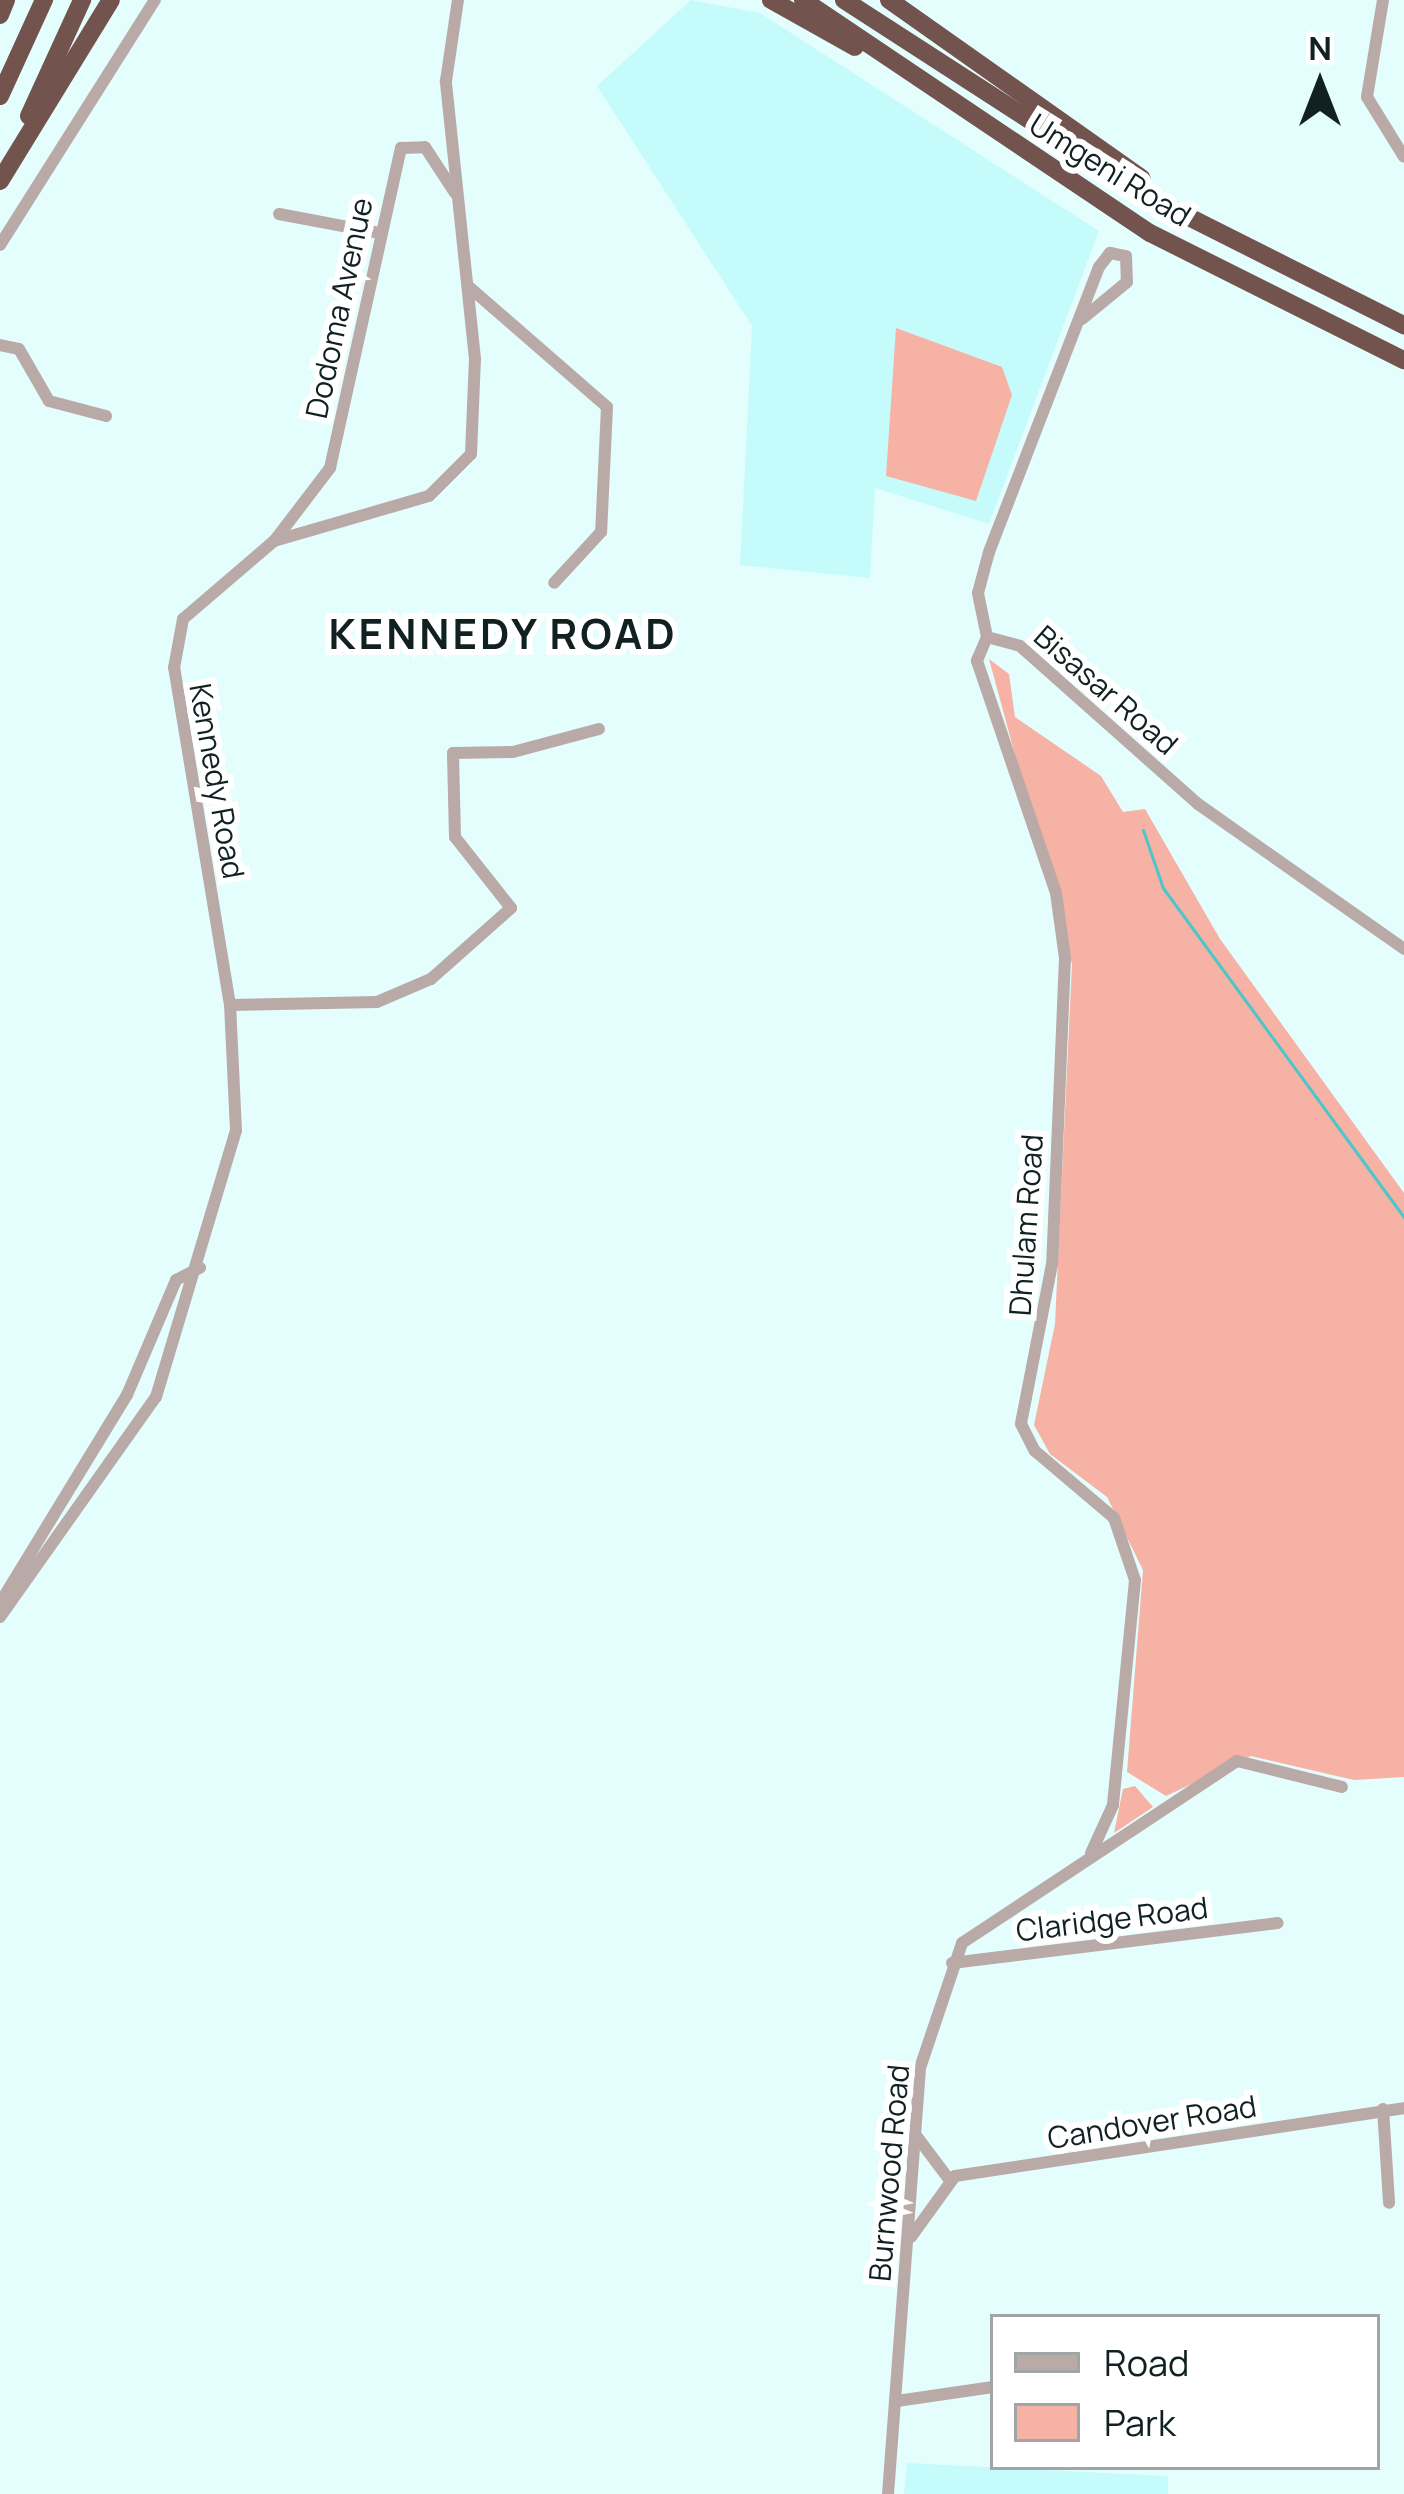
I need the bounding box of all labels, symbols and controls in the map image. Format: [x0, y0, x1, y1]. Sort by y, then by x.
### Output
north arrow [1260, 24, 1380, 144]
text: N [1308, 25, 1332, 70]
street label: Umgeni Road [1023, 106, 1197, 234]
street label: Dodoma Avenue [298, 195, 380, 421]
district label: KENNEDY ROAD [328, 608, 678, 658]
street label: Bisasar Road [1027, 618, 1185, 762]
street label: Kennedy Road [182, 681, 252, 881]
street label: Dhulam Road [1002, 1133, 1050, 1317]
street label: Claridge Road [1014, 1889, 1210, 1949]
street label: Burnwood Road [862, 2063, 916, 2283]
street label: Candover Road [1045, 2088, 1259, 2156]
legend [990, 2314, 1380, 2470]
text: Road [1104, 2338, 1189, 2387]
text: Park [1104, 2398, 1176, 2447]

